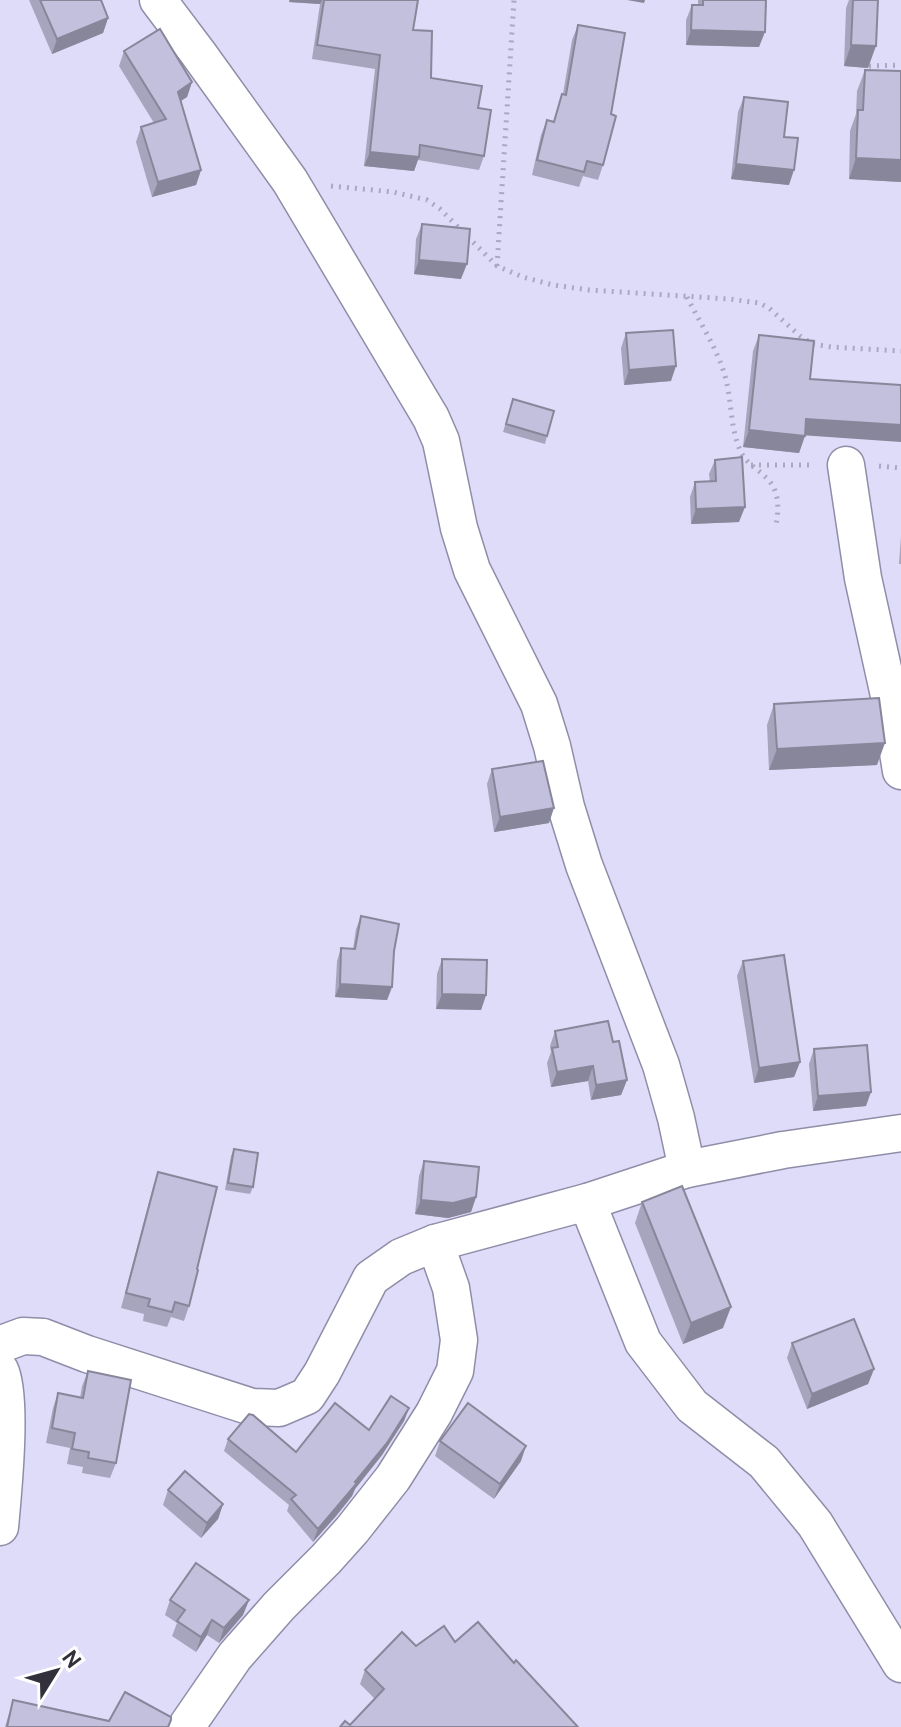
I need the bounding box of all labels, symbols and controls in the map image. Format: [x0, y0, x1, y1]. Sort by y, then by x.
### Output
north arrow [16, 1631, 96, 1711]
text: N [56, 1645, 87, 1674]

